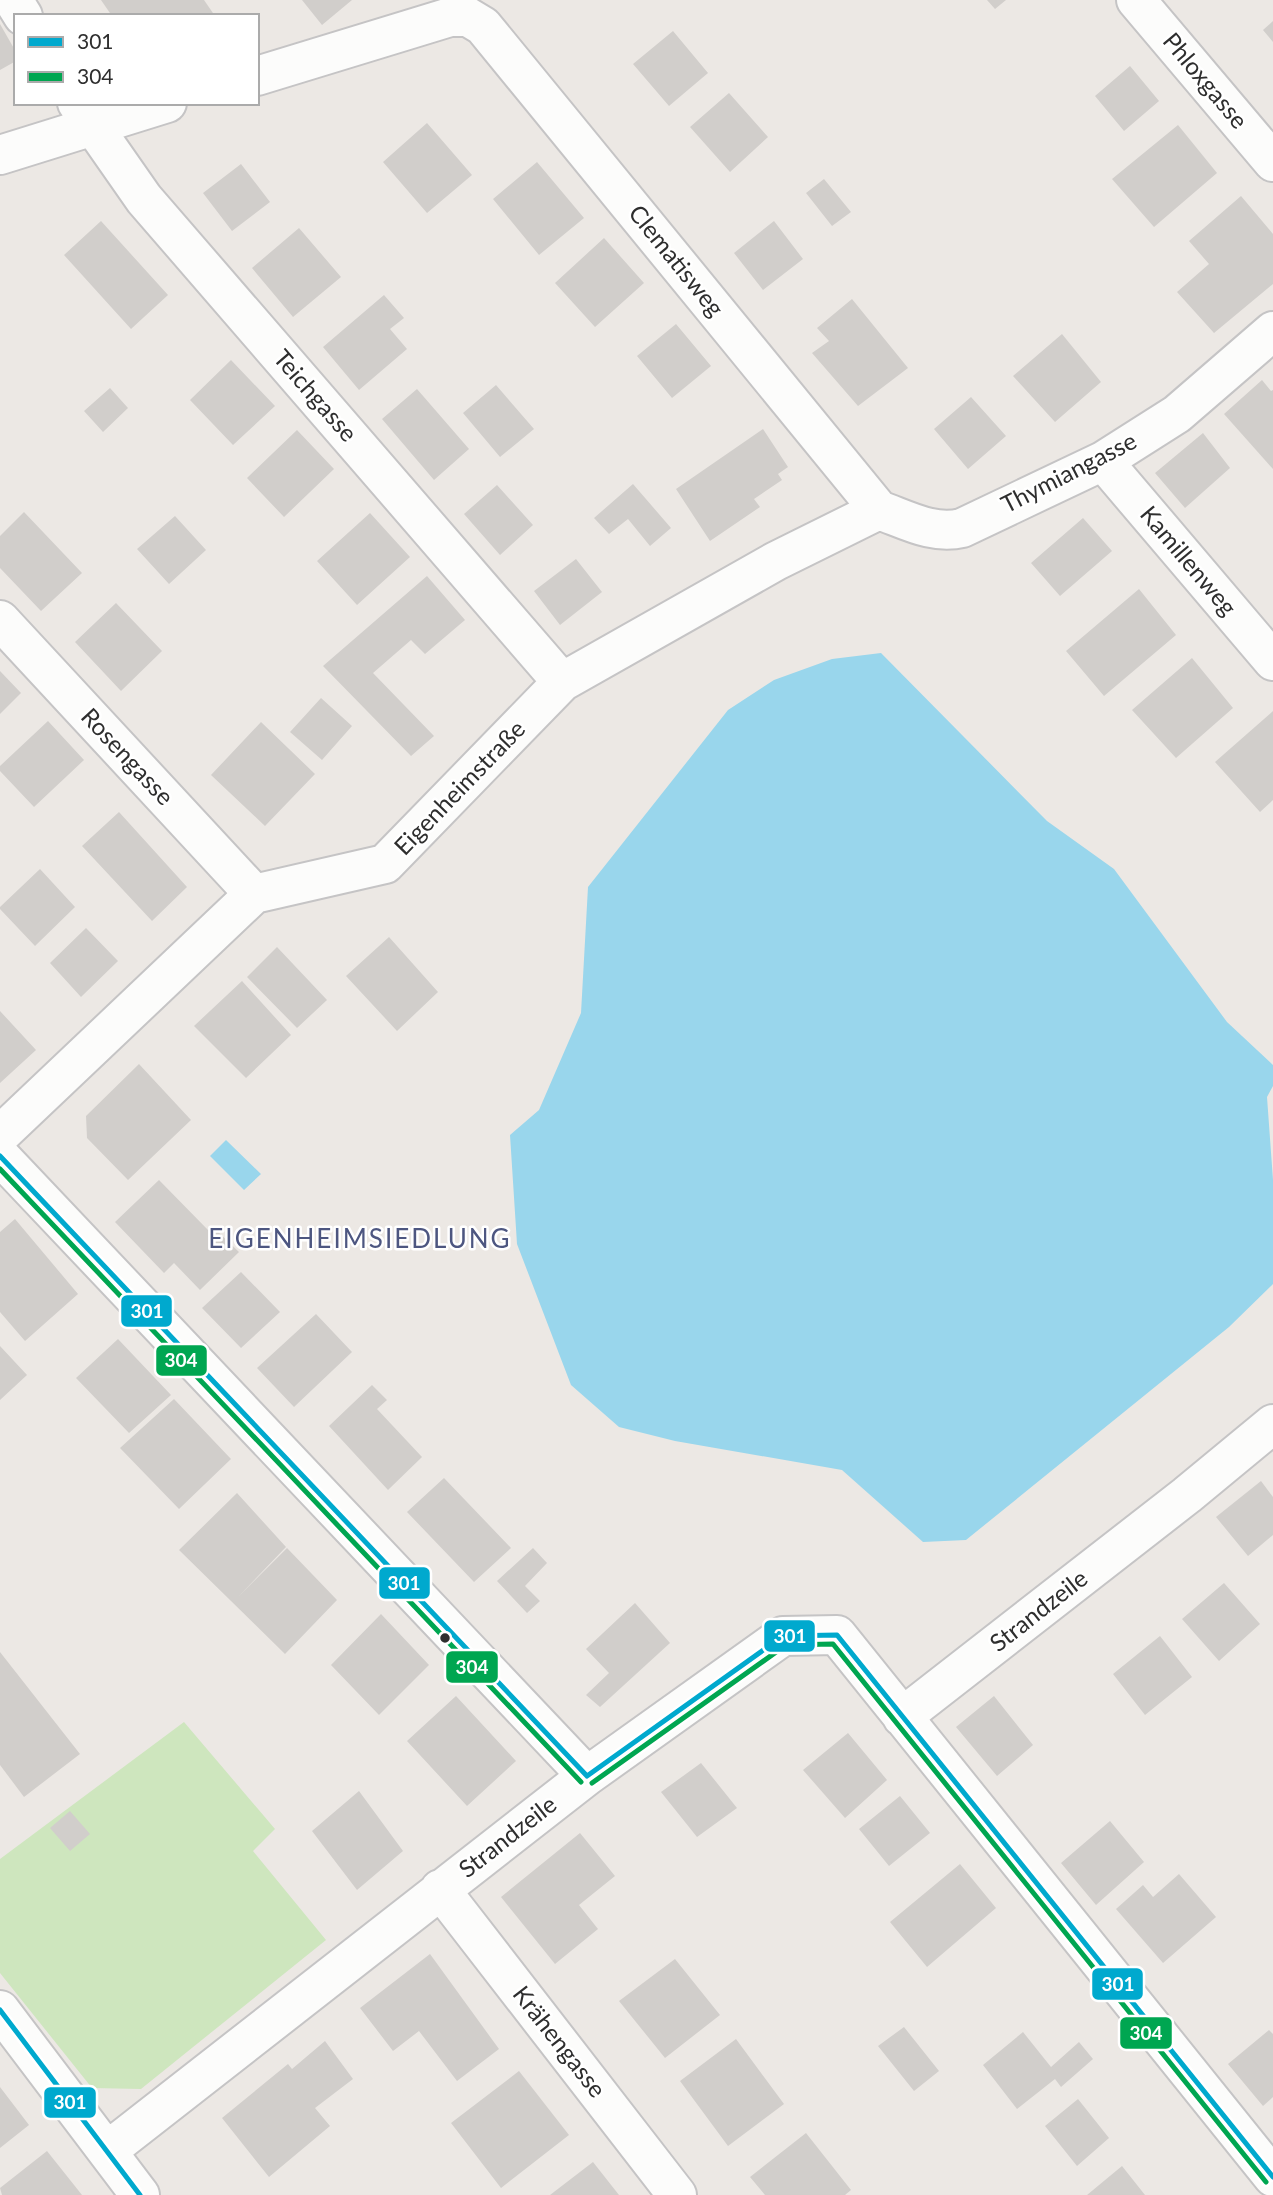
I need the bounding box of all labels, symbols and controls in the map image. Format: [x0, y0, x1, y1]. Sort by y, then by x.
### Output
legend [14, 14, 259, 105]
street label: Phloxgasse [1158, 26, 1255, 134]
text: 301 [77, 28, 114, 53]
text: 304 [77, 63, 114, 88]
street label: Clematisweg [623, 199, 731, 322]
street label: Teichgasse [268, 343, 364, 447]
street label: Thymiangasse [996, 425, 1141, 518]
street label: Kamillenweg [1135, 499, 1243, 621]
street label: Rosengasse [76, 701, 180, 811]
street label: Eigenheimstraße [388, 714, 530, 860]
district label: EIGENHEIMSIEDLUNG [208, 1222, 512, 1254]
line badge: 301 [120, 1294, 173, 1328]
text: 301 [130, 1299, 164, 1322]
line badge: 304 [155, 1344, 208, 1377]
text: 304 [164, 1348, 198, 1371]
street label: Strandzeile [984, 1563, 1093, 1657]
line badge: 301 [378, 1566, 431, 1600]
text: 301 [387, 1571, 421, 1594]
line badge: 301 [763, 1619, 816, 1653]
text: 301 [773, 1624, 807, 1647]
unlabelled marker [438, 1631, 452, 1645]
line badge: 304 [445, 1650, 499, 1684]
text: 304 [455, 1655, 489, 1678]
street label: Strandzeile [453, 1789, 562, 1883]
line badge: 301 [1091, 1967, 1144, 2001]
text: 301 [1101, 1972, 1135, 1995]
street label: Krähengasse [508, 1979, 613, 2103]
line badge: 304 [1119, 2016, 1173, 2050]
text: 304 [1129, 2021, 1163, 2044]
line badge: 301 [43, 2086, 97, 2119]
text: 301 [53, 2090, 87, 2113]

